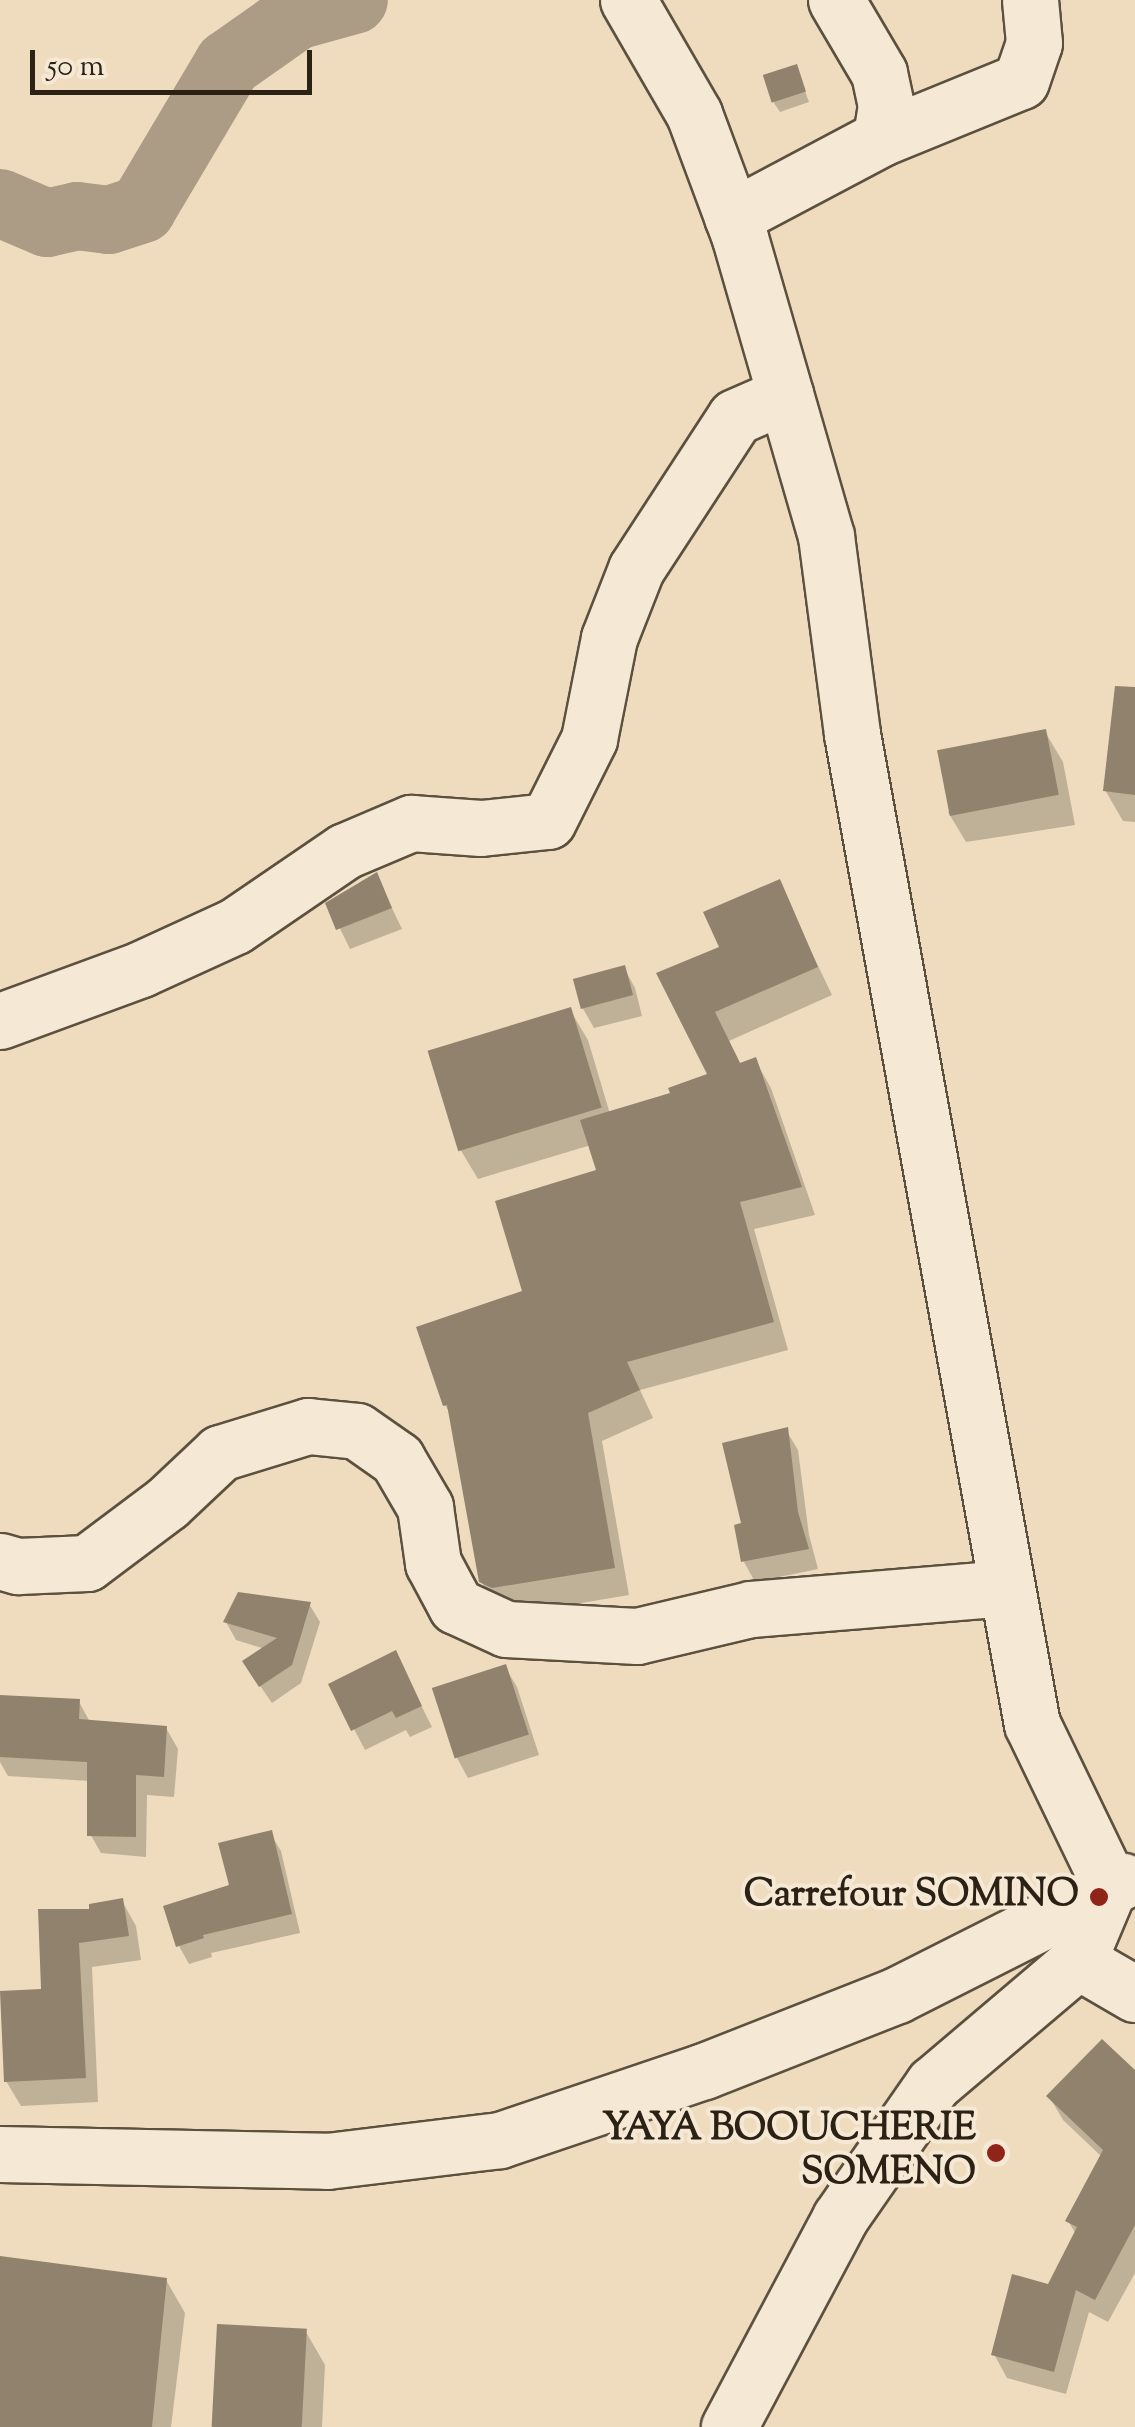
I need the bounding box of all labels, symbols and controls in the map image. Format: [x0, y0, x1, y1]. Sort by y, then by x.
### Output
scale bar [35, 30, 318, 92]
text: 50 m [47, 46, 104, 89]
place label: Carrefour SOMINO [744, 1874, 1079, 1920]
marker: Carrefour SOMINO [1088, 1886, 1110, 1908]
place label: YAYA BOOUCHERIE SOMENO [602, 2108, 976, 2198]
marker: YAYA BOOUCHERIE SOMENO [985, 2142, 1007, 2164]

